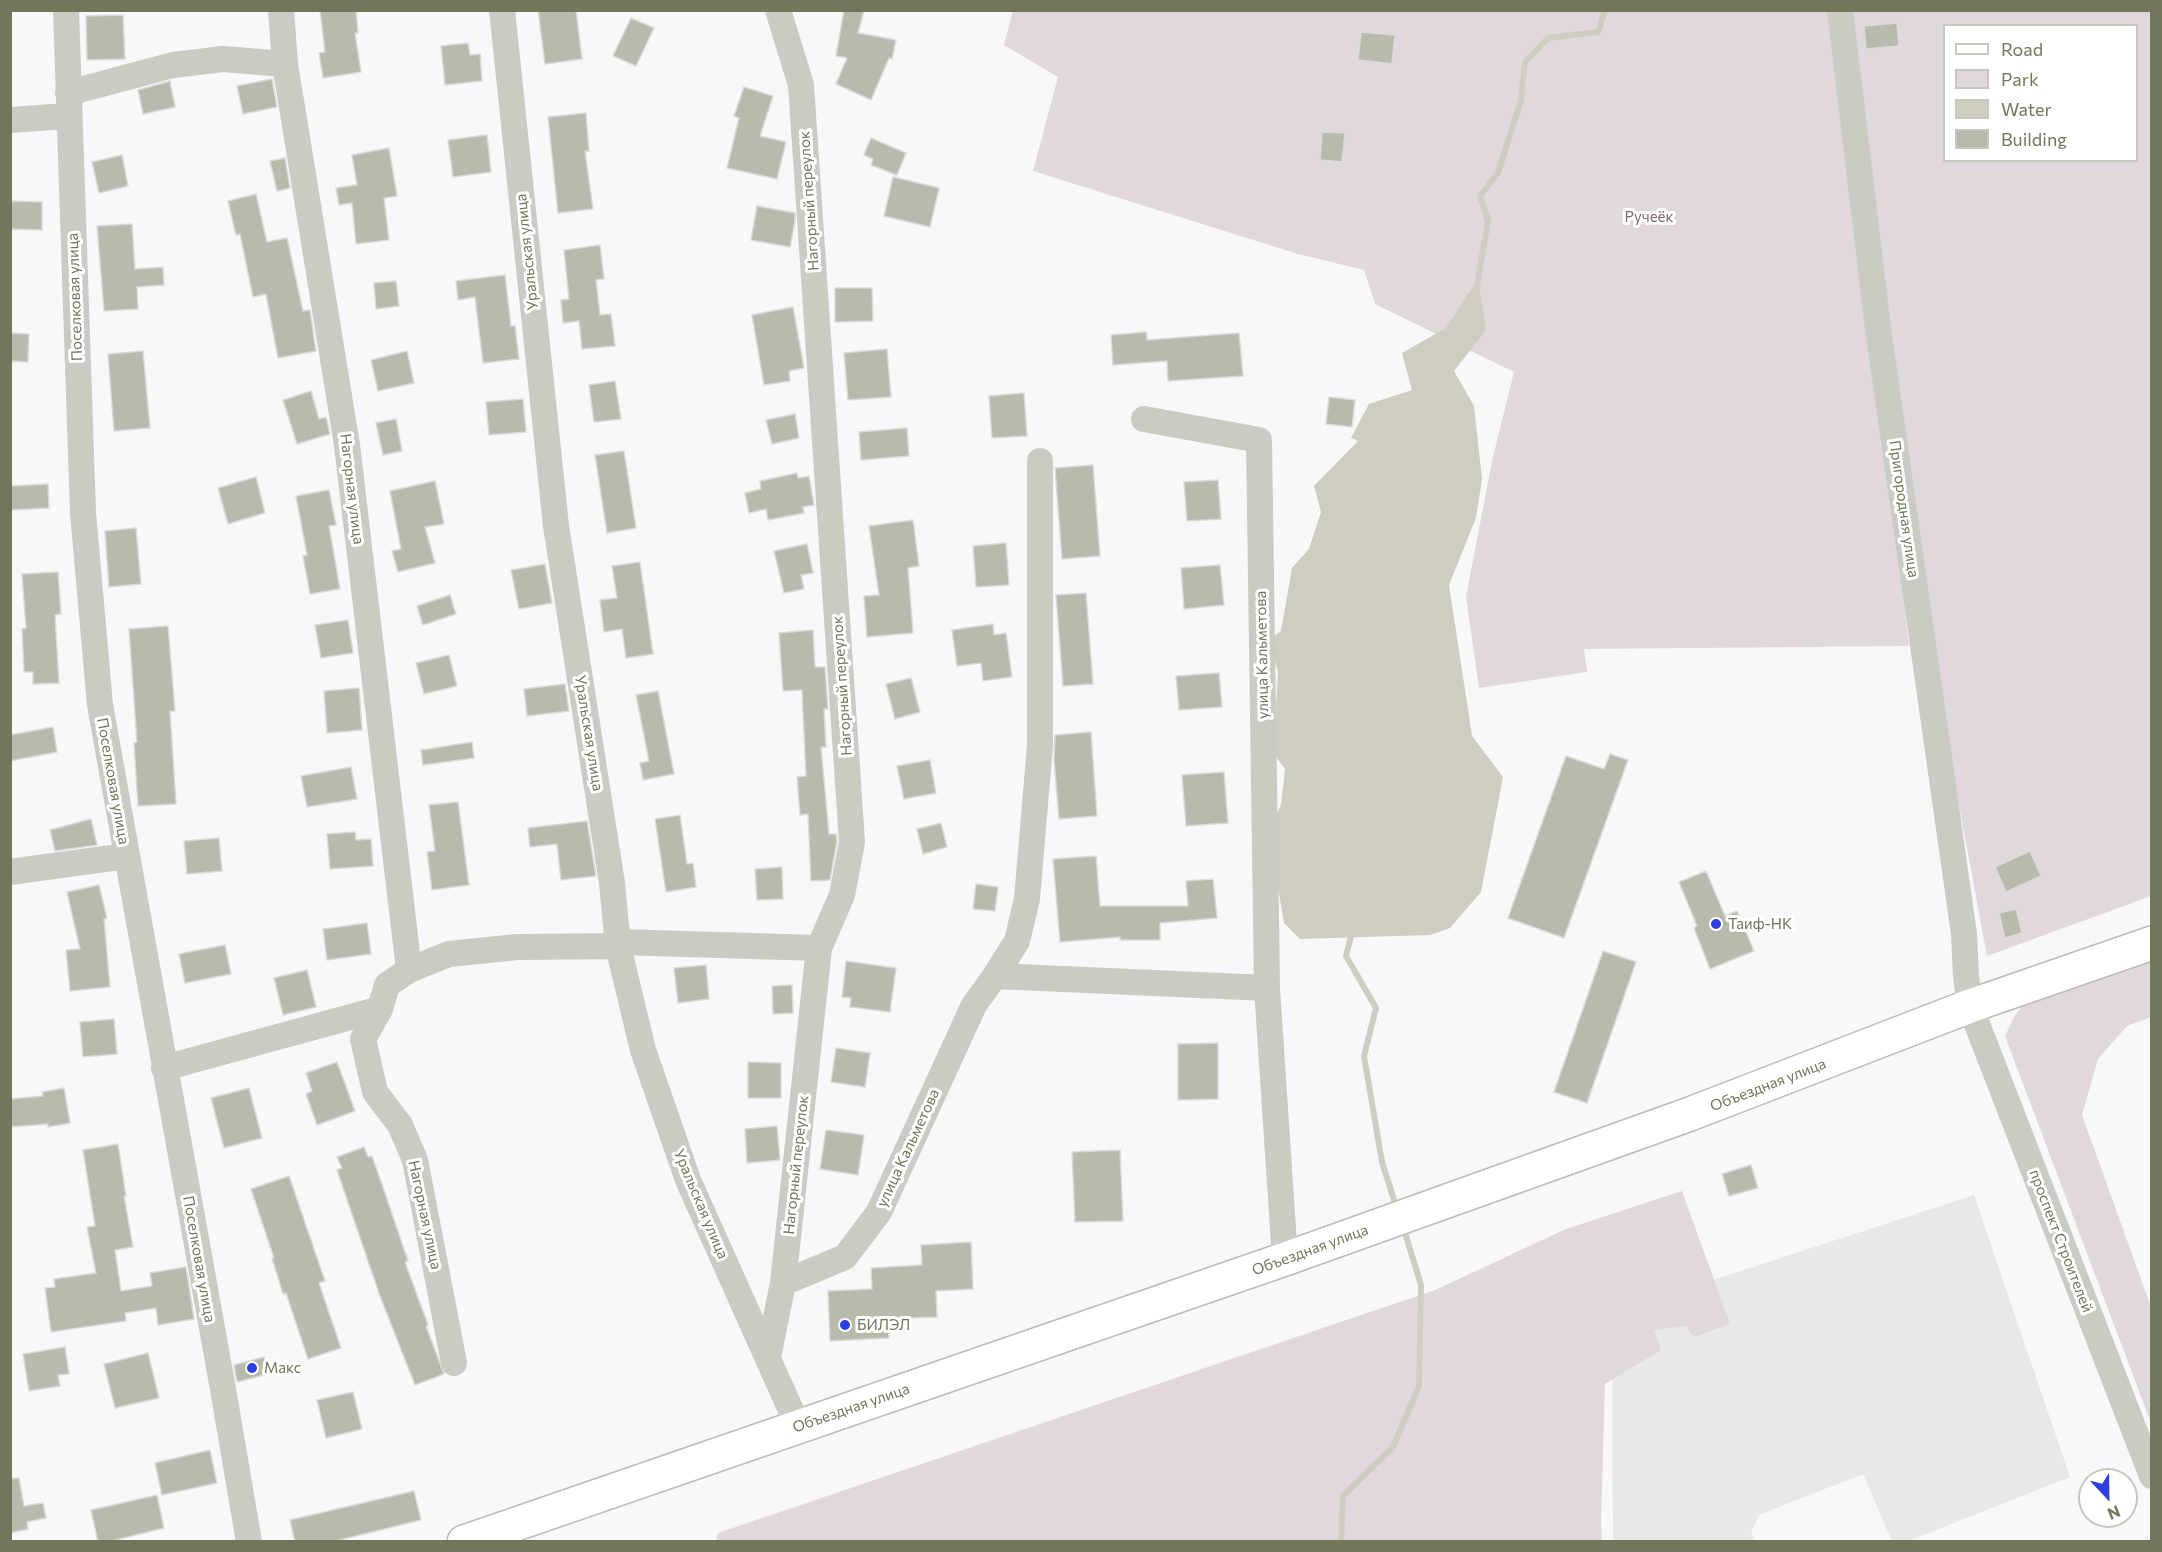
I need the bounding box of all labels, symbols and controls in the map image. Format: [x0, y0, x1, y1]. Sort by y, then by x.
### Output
legend [1943, 24, 2138, 162]
text: Road [2001, 38, 2043, 60]
text: Park [2001, 68, 2039, 90]
text: Water [2001, 98, 2052, 120]
text: Building [2001, 128, 2067, 150]
street label: Нагорный переулок [795, 131, 823, 271]
street label: Уральская улица [512, 193, 542, 311]
park label: Ручеёк [1625, 208, 1673, 226]
street label: Поселковая улица [64, 233, 86, 361]
street label: Нагорная улица [336, 433, 368, 545]
street label: Пригородная улица [1885, 439, 1923, 579]
street label: улица Кальметова [1252, 591, 1272, 719]
street label: Нагорный переулок [828, 616, 856, 756]
street label: Уральская улица [571, 674, 607, 792]
street label: Поселковая улица [93, 716, 133, 846]
place label: Таиф-НК [1728, 915, 1792, 933]
marker: Таиф-НК [1709, 917, 1723, 931]
street label: Объездная улица [1708, 1055, 1828, 1115]
street label: улица Кальметова [873, 1086, 943, 1210]
street label: Нагорный переулок [780, 1094, 812, 1236]
street label: Уральская улица [670, 1147, 732, 1261]
street label: Нагорная улица [405, 1159, 445, 1271]
street label: проспект Строителей [2025, 1167, 2097, 1315]
street label: Поселковая улица [179, 1194, 219, 1324]
street label: Объездная улица [1249, 1221, 1371, 1279]
place label: БИЛЭЛ [857, 1316, 910, 1334]
marker: БИЛЭЛ [838, 1318, 852, 1332]
place label: Макс [264, 1359, 301, 1377]
marker: Макс [245, 1361, 259, 1375]
street label: Объездная улица [790, 1380, 912, 1436]
north arrow [2078, 1468, 2138, 1528]
text: N [2105, 1502, 2123, 1524]

